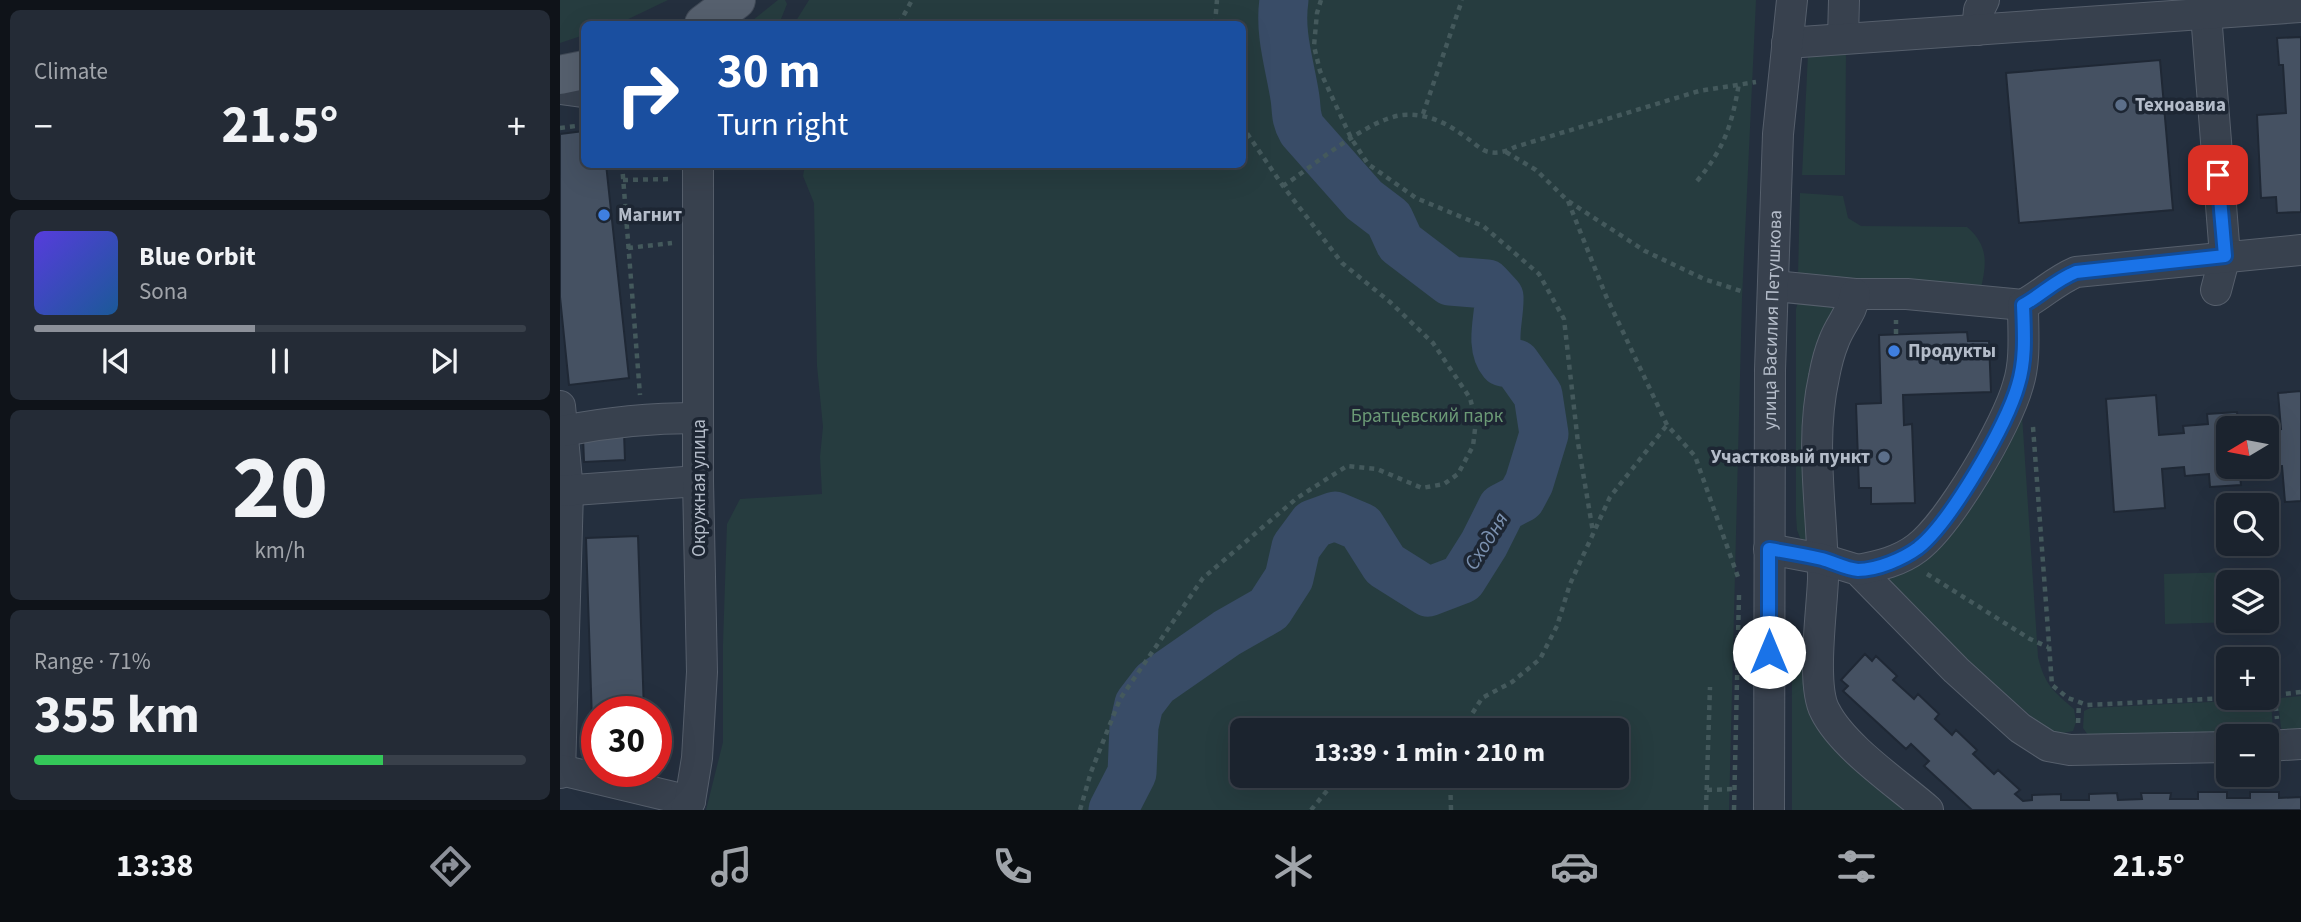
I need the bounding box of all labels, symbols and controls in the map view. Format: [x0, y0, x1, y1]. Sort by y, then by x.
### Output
text: 30 m [717, 37, 821, 107]
icon: right [602, 49, 693, 140]
text: Climate [34, 55, 108, 88]
text: 21.5° [222, 89, 338, 163]
place label: Техноавиа [2135, 92, 2226, 119]
marker: Техноавиа [2113, 97, 2129, 113]
text: − [34, 100, 53, 154]
text: + [507, 100, 526, 154]
text: Turn right [717, 102, 848, 148]
pin [2188, 145, 2248, 205]
icon: arrive [2199, 156, 2237, 194]
place label: Магнит [618, 202, 682, 229]
marker: Магнит [596, 207, 612, 223]
street label: улица Василия Петушкова [1756, 209, 1789, 430]
text: Blue Orbit [139, 238, 256, 275]
text: Sona [139, 275, 188, 308]
place label: Продукты [1908, 338, 1996, 365]
icon: previous [97, 342, 135, 380]
icon: pause [261, 342, 299, 380]
icon: next [425, 342, 463, 380]
marker: Продукты [1886, 343, 1902, 359]
park label: Братцевский парк [1351, 403, 1504, 430]
north arrow [2216, 416, 2278, 480]
map controls [2216, 416, 2279, 787]
street label: Окружная улица [686, 419, 713, 557]
text: 20 [232, 424, 328, 553]
place label: Участковый пункт [1711, 444, 1870, 471]
marker: Участковый пункт [1876, 449, 1892, 465]
button: search [2216, 493, 2279, 556]
water label: Сходня [1456, 506, 1516, 576]
text: km/h [254, 534, 306, 567]
button: layers [2216, 570, 2279, 633]
position arrow [1732, 615, 1806, 689]
text: Range · 71% [34, 645, 151, 678]
button: + [2216, 647, 2279, 710]
text: 355 km [34, 679, 200, 753]
speed limit sign: 30 [581, 696, 672, 787]
button: − [2216, 724, 2279, 787]
text: 13:39 · 1 min · 210 m [1314, 734, 1545, 771]
icon: directions [426, 842, 475, 891]
icon: music [707, 842, 756, 891]
icon: phone [988, 842, 1037, 891]
icon: climate [1269, 842, 1318, 891]
icon: car [1550, 842, 1599, 891]
icon: filters [1832, 842, 1881, 891]
text: 13:38 [116, 843, 193, 889]
text: 21.5° [2113, 843, 2185, 889]

